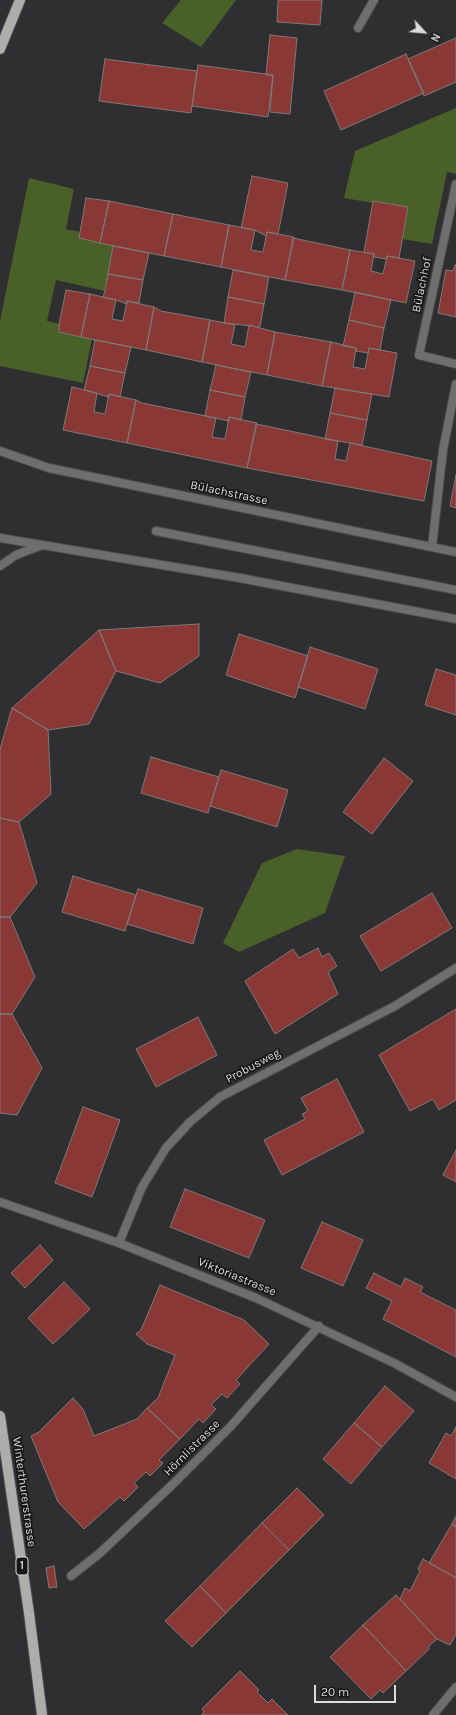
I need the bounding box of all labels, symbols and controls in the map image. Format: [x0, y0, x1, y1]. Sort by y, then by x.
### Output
north arrow [404, 12, 444, 52]
text: N [428, 31, 443, 44]
street label: Bülachhof [409, 256, 435, 314]
street label: Bülachstrasse [189, 478, 269, 508]
street label: Probusweg [223, 1046, 283, 1086]
street label: Viktoriastrasse [196, 1255, 278, 1299]
street label: Hörnlistrasse [161, 1417, 223, 1479]
street label: Winterthurerstrasse [9, 1436, 39, 1548]
road number: 1 [16, 1557, 28, 1575]
scale bar [316, 1677, 398, 1703]
text: 20 m [321, 1685, 349, 1699]

